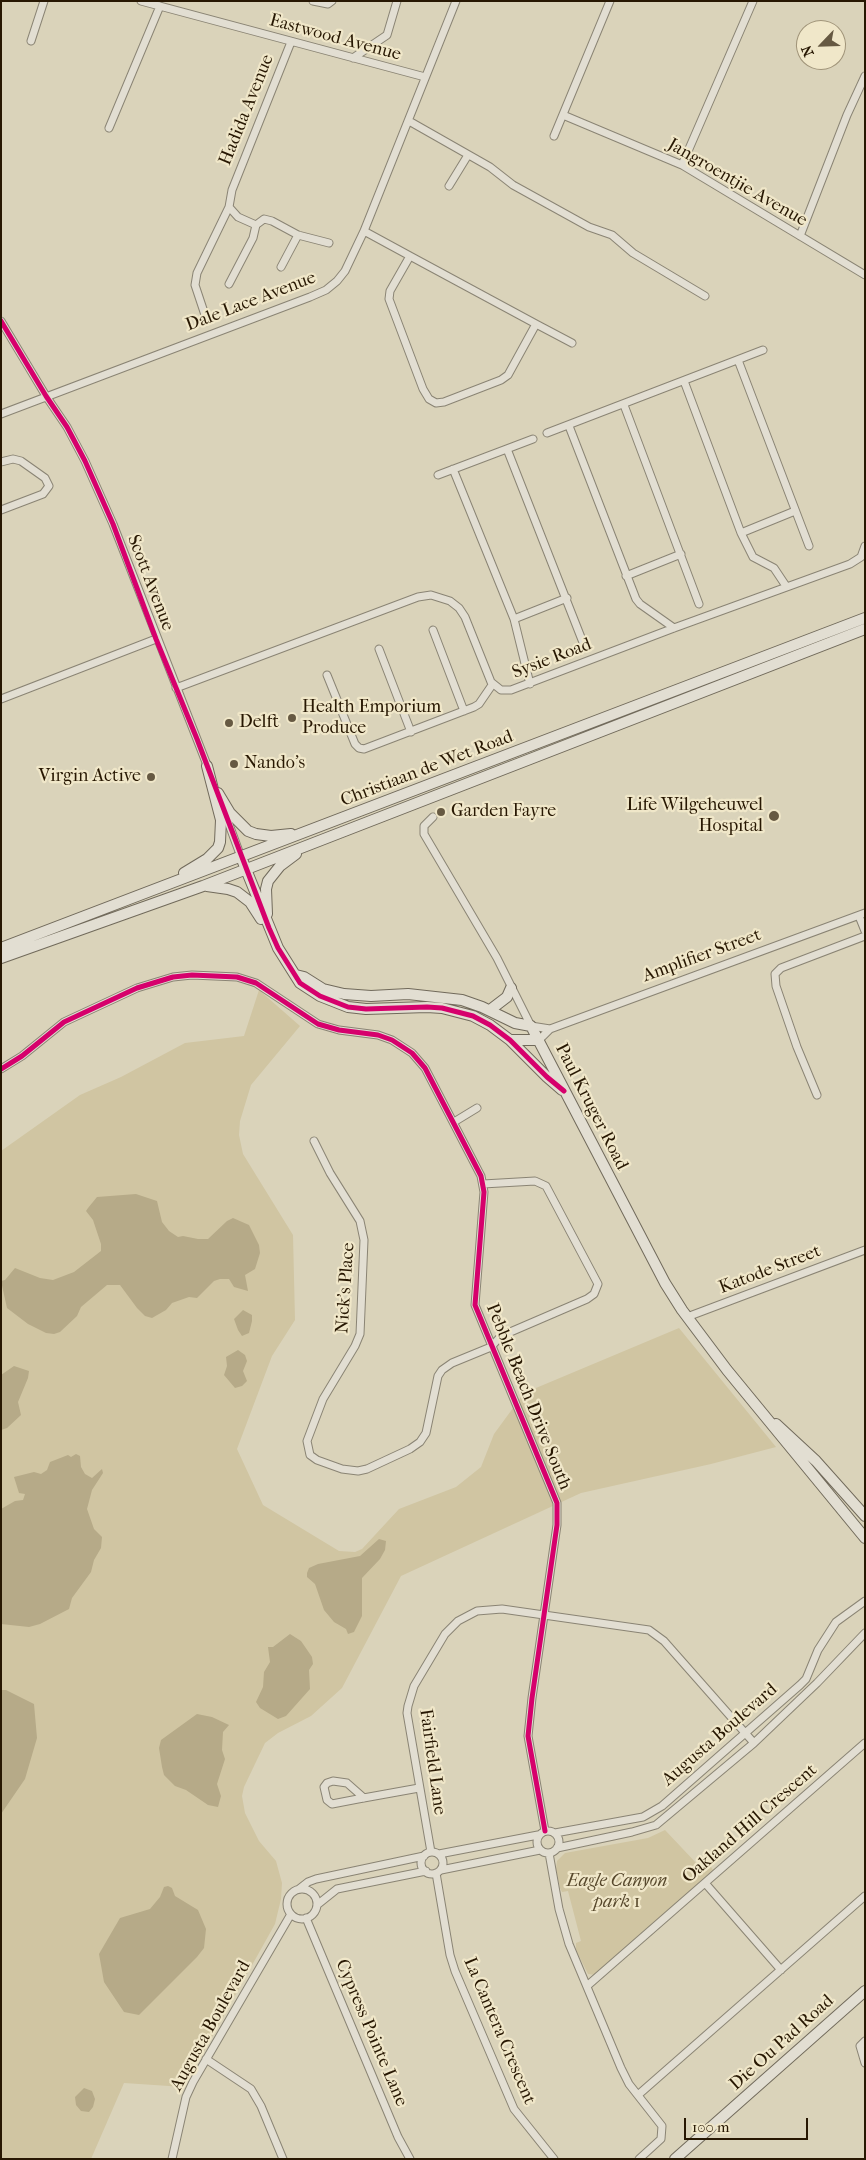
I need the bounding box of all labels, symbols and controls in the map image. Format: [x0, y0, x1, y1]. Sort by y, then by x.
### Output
street label: Eastwood Avenue [267, 10, 403, 66]
north arrow [796, 20, 846, 70]
text: N [798, 43, 818, 59]
street label: Hadida Avenue [215, 51, 279, 169]
street label: Jangroentjie Avenue [663, 134, 811, 232]
street label: Dale Lace Avenue [183, 267, 319, 337]
street label: Scott Avenue [122, 532, 178, 634]
street label: Sysie Road [509, 634, 595, 684]
place label: Health Emporium Produce [302, 697, 441, 740]
place label: Delft [239, 712, 279, 734]
marker: Health Emporium Produce [286, 712, 298, 724]
marker: Delft [223, 717, 235, 729]
street label: Christiaan de Wet Road [338, 726, 516, 812]
place label: Nando's [244, 753, 305, 775]
marker: Nando's [228, 758, 240, 770]
place label: Virgin Active [38, 766, 141, 788]
marker: Virgin Active [145, 771, 157, 783]
place label: Life Wilgeheuwel Hospital [626, 795, 763, 838]
place label: Garden Fayre [451, 801, 556, 823]
marker: Garden Fayre [435, 806, 447, 818]
marker: Life Wilgeheuwel Hospital [767, 809, 781, 823]
street label: Amplifier Street [640, 925, 764, 987]
street label: Paul Kruger Road [550, 1040, 632, 1174]
street label: Katode Street [716, 1241, 824, 1299]
street label: Nick’s Place [332, 1242, 360, 1334]
street label: Pebble Beach Drive South [481, 1301, 575, 1493]
street label: Augusta Boulevard [658, 1679, 782, 1791]
street label: Fairfield Lane [414, 1708, 450, 1816]
street label: Oakland Hill Crescent [678, 1760, 822, 1888]
park label: Eagle Canyon park 1 [567, 1871, 667, 1914]
street label: La Cantera Crescent [458, 1954, 540, 2108]
street label: Cypress Pointe Lane [330, 1956, 412, 2110]
street label: Augusta Boulevard [166, 1957, 256, 2095]
street label: Die Ou Pad Road [725, 1991, 839, 2095]
scale bar [686, 2108, 810, 2140]
text: 100 m [692, 2118, 730, 2136]

